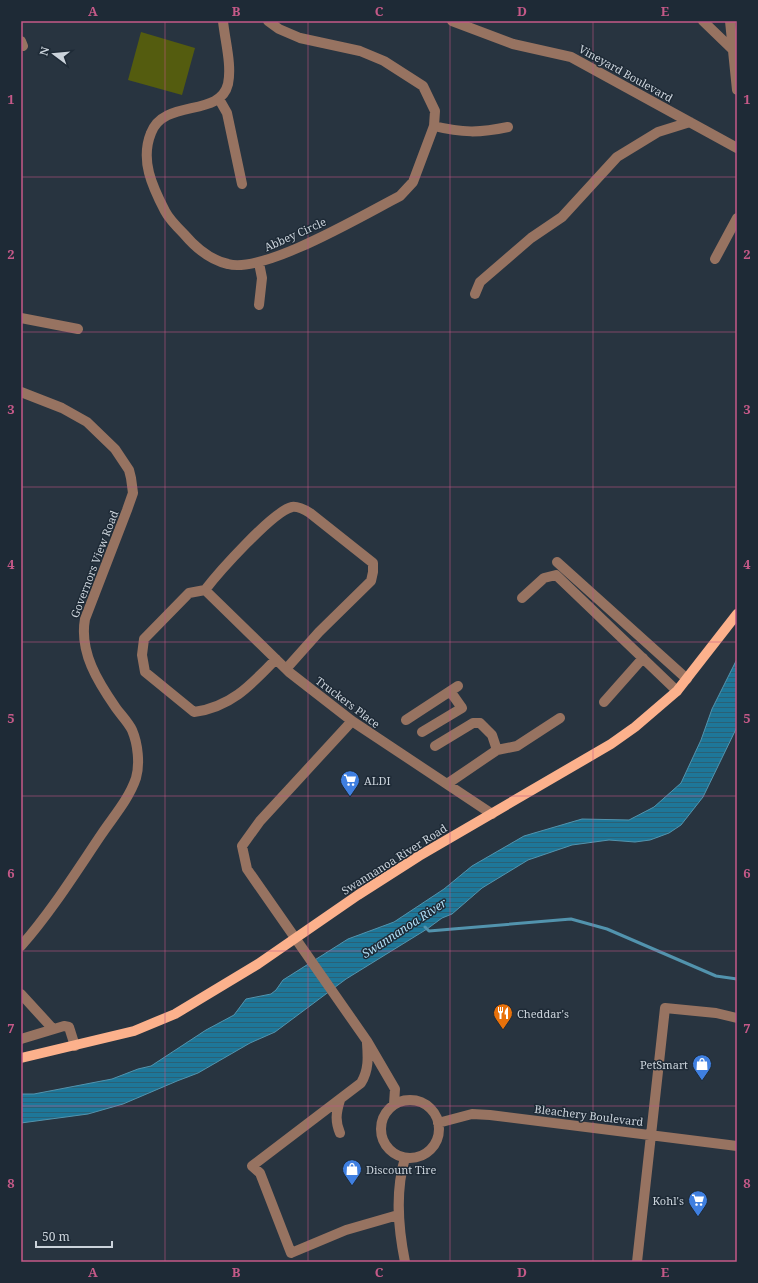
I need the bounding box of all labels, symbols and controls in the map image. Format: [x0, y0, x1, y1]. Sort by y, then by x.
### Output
text: A [88, 2, 98, 20]
text: B [232, 2, 241, 20]
text: C [375, 2, 384, 20]
text: D [517, 2, 527, 20]
text: E [661, 2, 670, 20]
north arrow [34, 34, 74, 74]
street label: Vineyard Boulevard [576, 41, 676, 105]
text: N [36, 45, 52, 57]
text: 1 [7, 90, 15, 108]
text: 1 [743, 90, 751, 108]
street label: Abbey Circle [262, 214, 328, 254]
text: 2 [7, 245, 15, 263]
text: 2 [743, 245, 751, 263]
text: 3 [7, 400, 15, 418]
text: 3 [743, 400, 751, 418]
street label: Governors View Road [67, 508, 121, 620]
text: 4 [7, 555, 15, 573]
text: 4 [743, 555, 751, 573]
street label: Truckers Place [313, 673, 383, 731]
text: 5 [7, 709, 15, 727]
text: 5 [743, 709, 751, 727]
supermarket icon: ALDI [339, 769, 361, 797]
place label: ALDI [364, 773, 391, 788]
street label: Swannanoa River Road [338, 820, 450, 898]
text: 6 [7, 864, 15, 882]
text: 6 [743, 864, 751, 882]
water label: Swannanoa River [358, 894, 450, 962]
restaurant icon: Cheddar's [492, 1002, 514, 1030]
place label: Cheddar's [517, 1006, 569, 1021]
text: 7 [7, 1019, 15, 1037]
text: 7 [743, 1019, 751, 1037]
shop icon: PetSmart [691, 1053, 713, 1081]
place label: PetSmart [640, 1057, 688, 1072]
street label: Bleachery Boulevard [534, 1101, 645, 1129]
shop icon: Discount Tire [341, 1158, 363, 1186]
place label: Discount Tire [366, 1162, 436, 1177]
text: 8 [7, 1174, 15, 1192]
text: 8 [743, 1174, 751, 1192]
supermarket icon: Kohl's [687, 1189, 709, 1217]
place label: Kohl's [652, 1193, 684, 1208]
scale bar [36, 1223, 112, 1249]
text: 50 m [42, 1228, 70, 1245]
text: A [88, 1263, 98, 1281]
text: B [232, 1263, 241, 1281]
text: C [375, 1263, 384, 1281]
text: D [517, 1263, 527, 1281]
text: E [661, 1263, 670, 1281]

